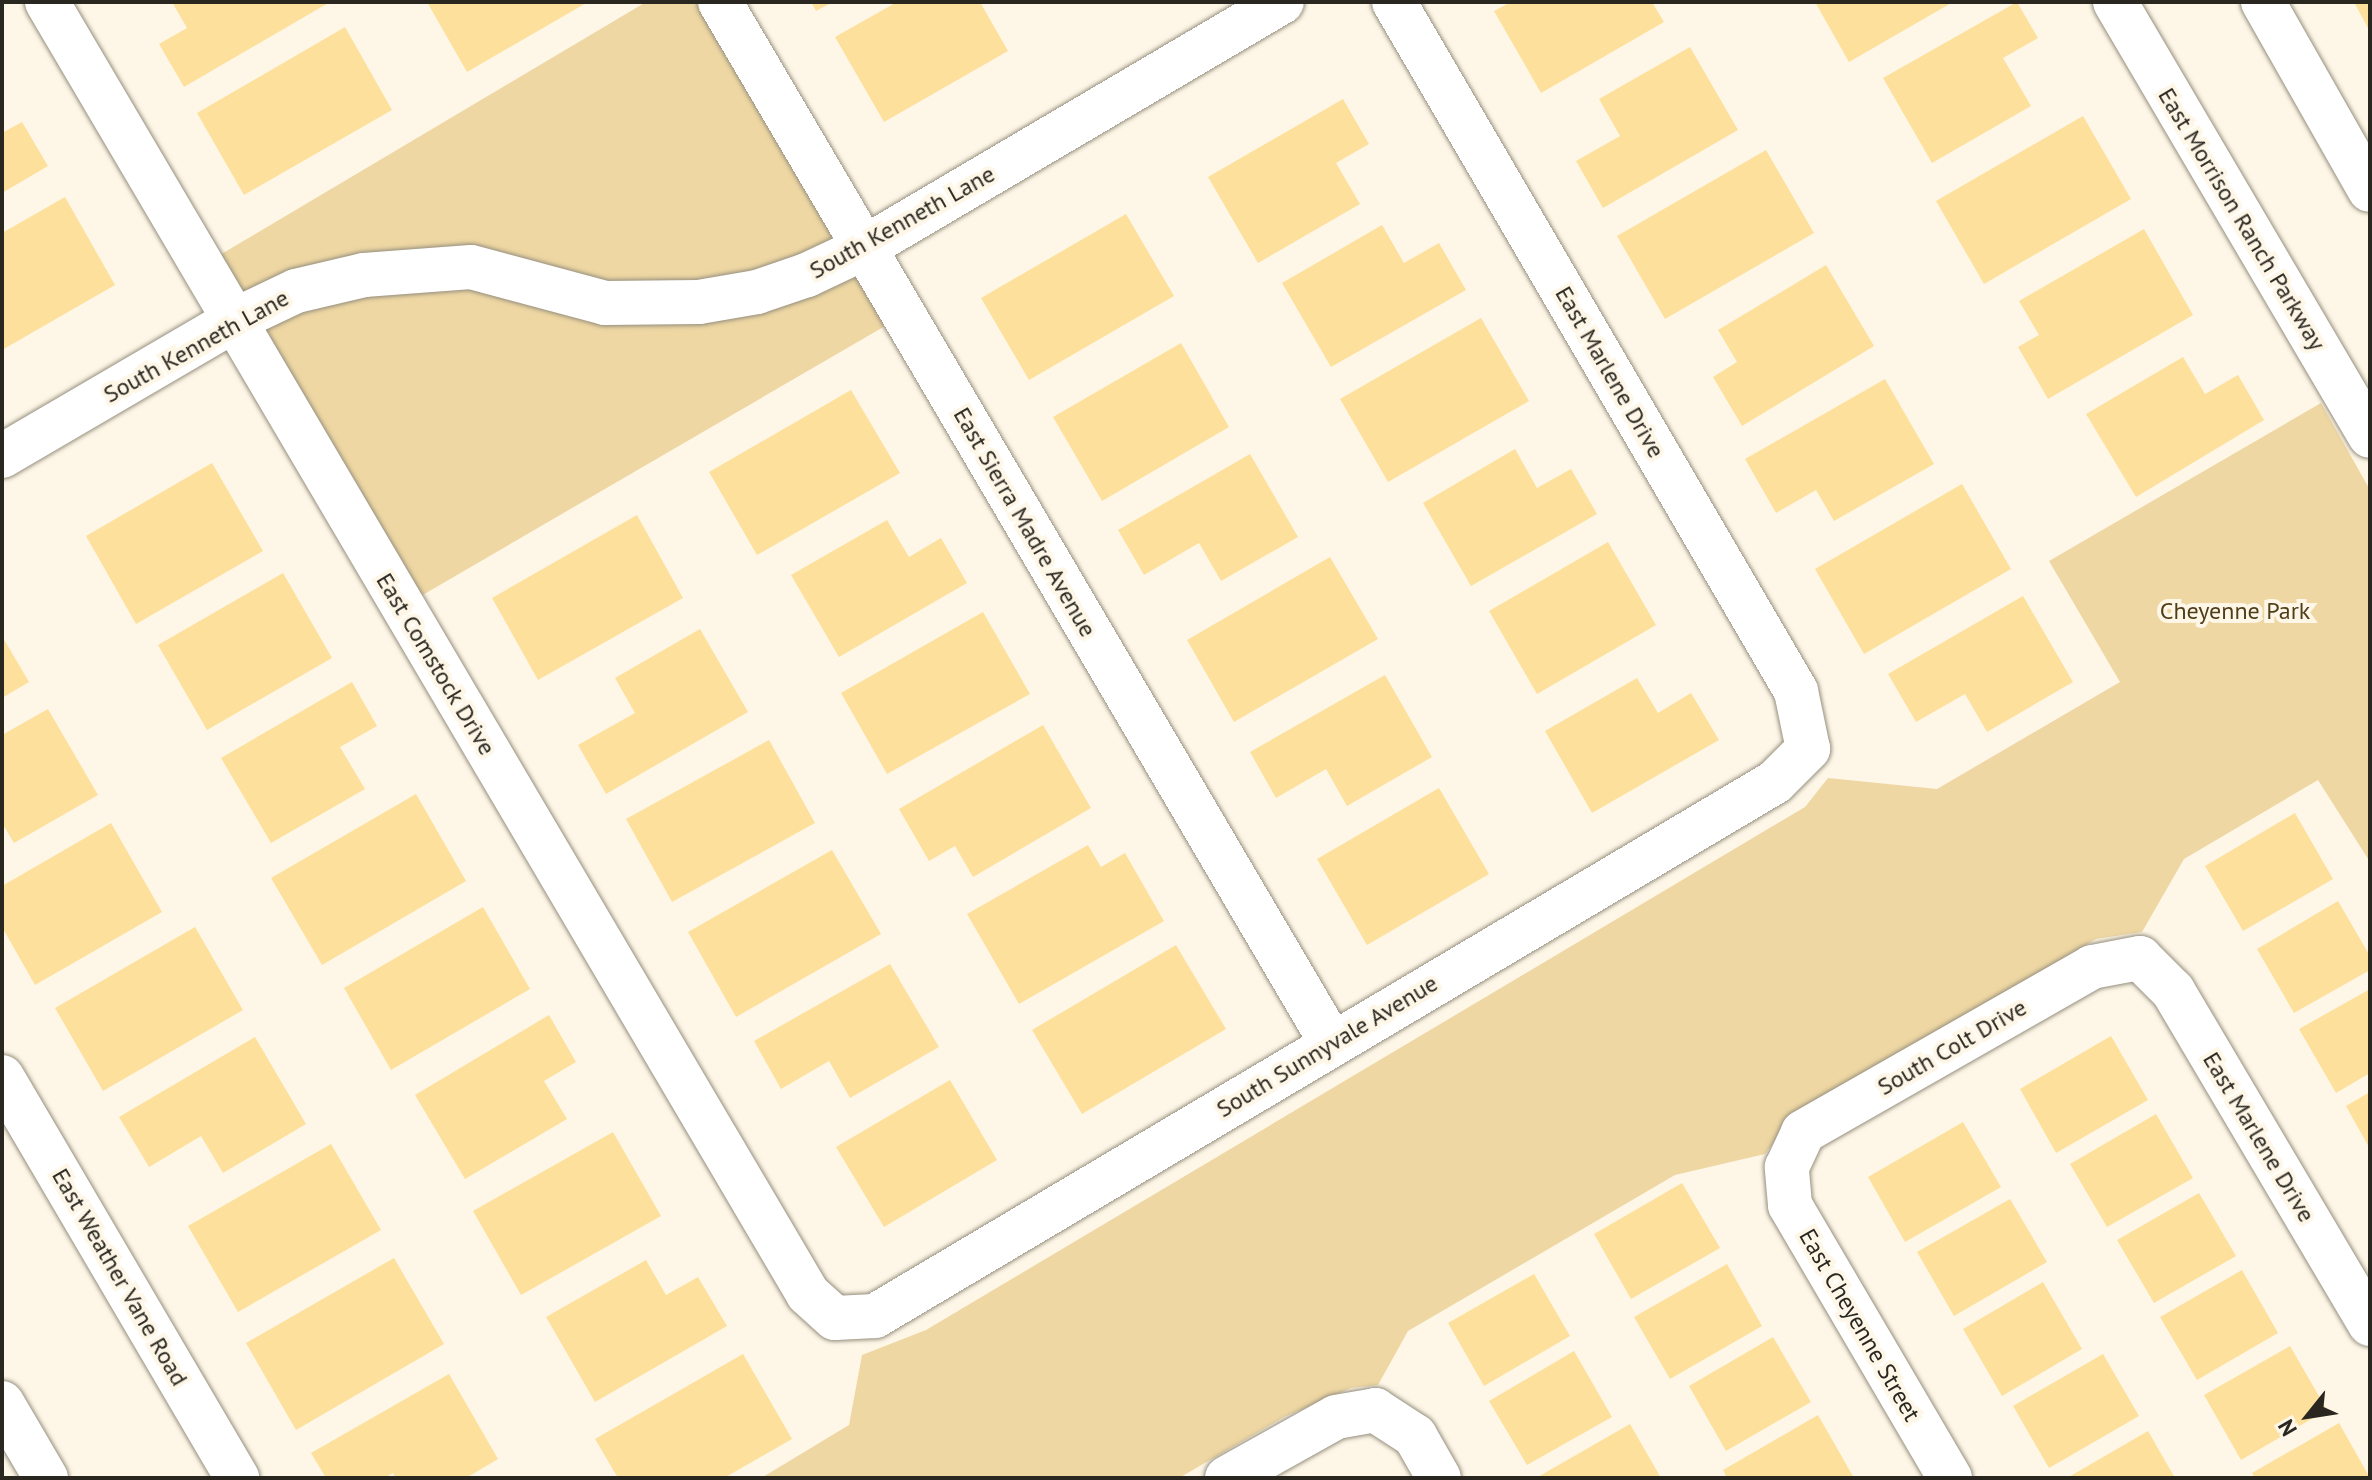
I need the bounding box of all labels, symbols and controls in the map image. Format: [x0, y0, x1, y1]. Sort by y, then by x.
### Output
street label: East Morrison Ranch Parkway [2152, 83, 2332, 355]
street label: South Kenneth Lane [804, 159, 1000, 285]
street label: East Marlene Drive [1549, 281, 1671, 463]
street label: South Kenneth Lane [98, 283, 294, 409]
street label: East Sierra Madre Avenue [947, 402, 1103, 642]
street label: East Comstock Drive [370, 567, 502, 761]
park label: Cheyenne Park [2160, 597, 2310, 625]
street label: South Sunnyvale Avenue [1211, 968, 1443, 1124]
street label: South Colt Drive [1872, 993, 2032, 1101]
street label: East Marlene Drive [2197, 1047, 2321, 1227]
street label: East Weather Vane Road [46, 1163, 194, 1391]
street label: East Cheyenne Street [1793, 1224, 1927, 1426]
north arrow [2268, 1376, 2348, 1456]
text: N [2271, 1415, 2303, 1441]

